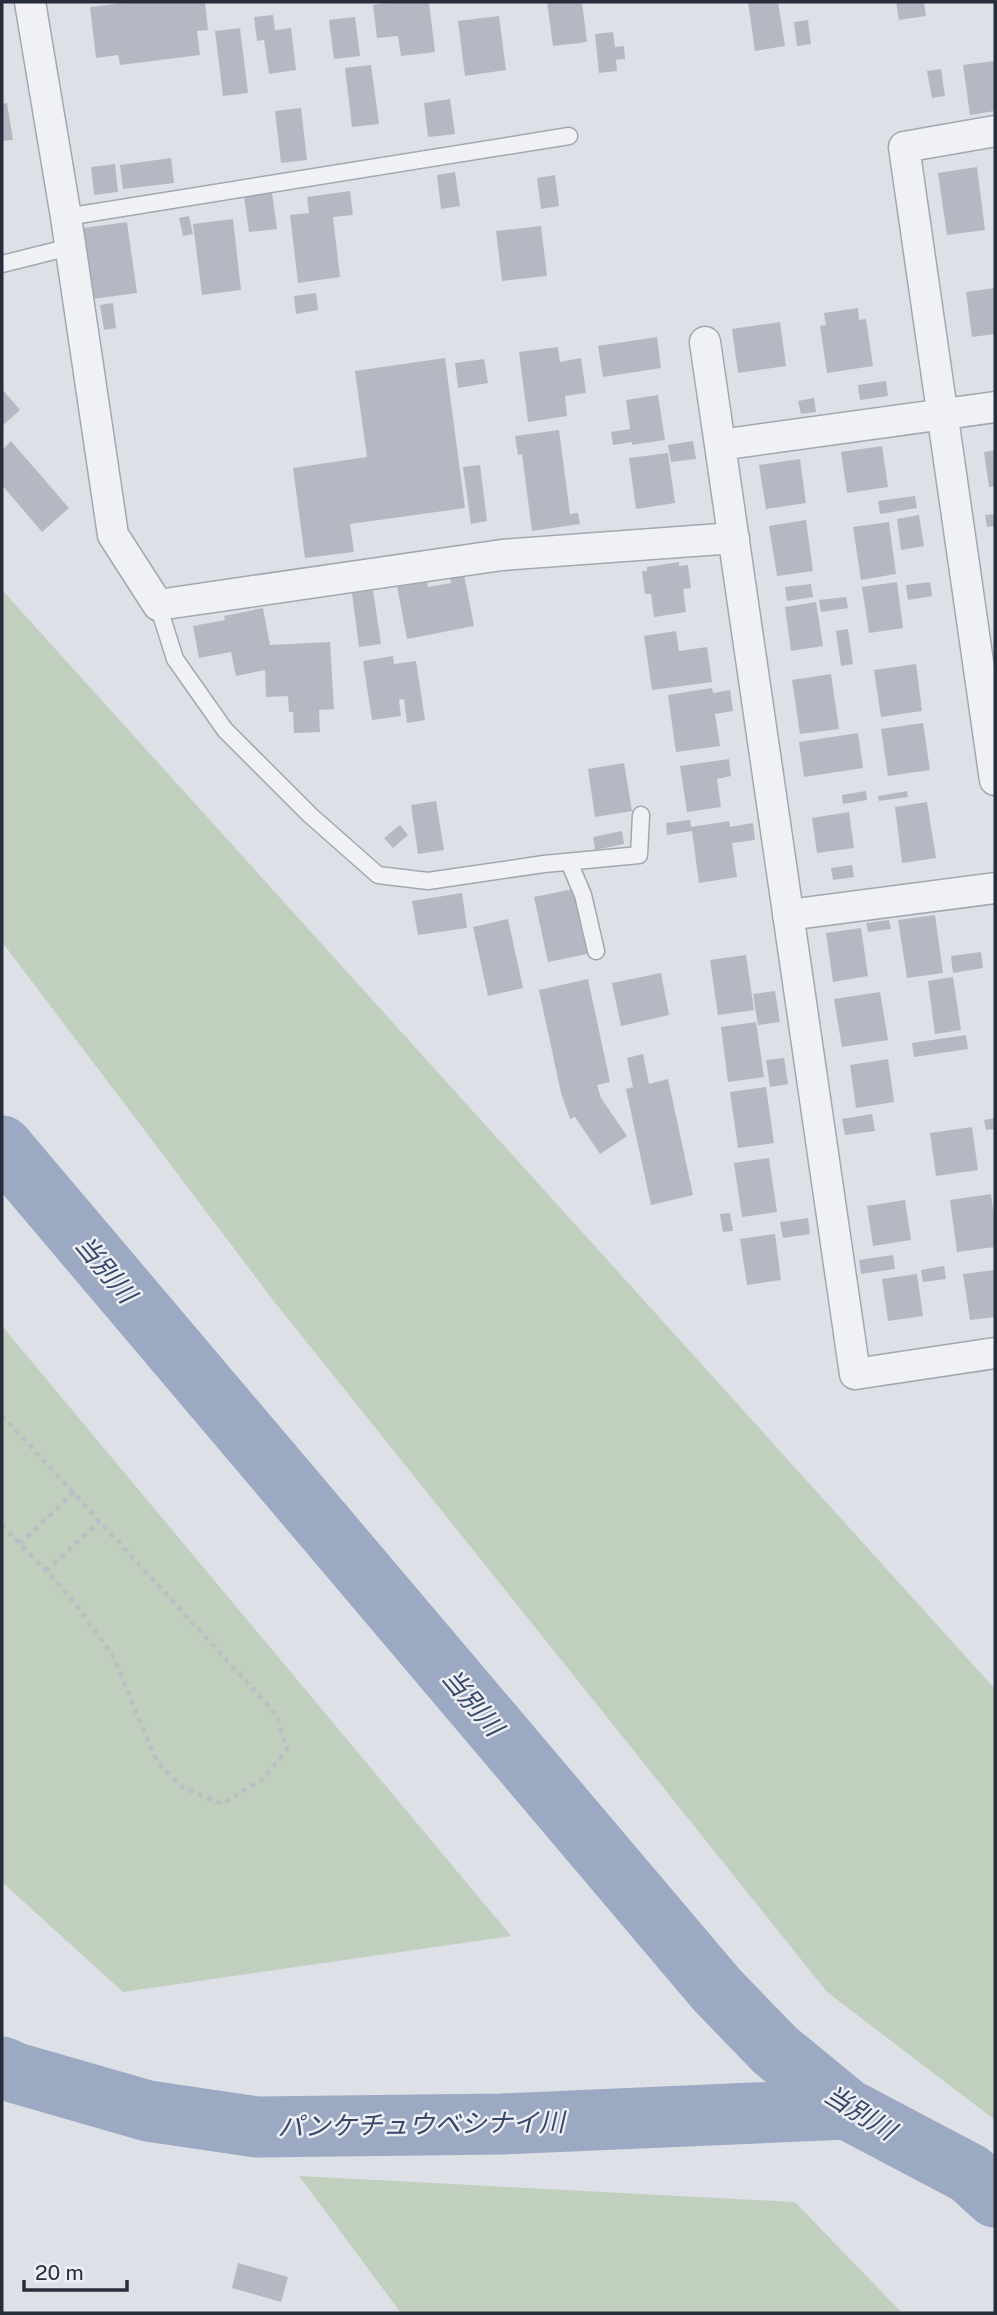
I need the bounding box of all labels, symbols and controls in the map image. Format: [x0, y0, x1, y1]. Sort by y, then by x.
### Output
water label: 当別川 [69, 1229, 145, 1311]
water label: 当別川 [436, 1662, 512, 1744]
water label: 当別川 [819, 2078, 904, 2147]
water label: パンケチュウベシナイ川 [277, 2106, 568, 2142]
scale bar [24, 2248, 128, 2292]
text: 20 m [35, 2260, 84, 2285]

